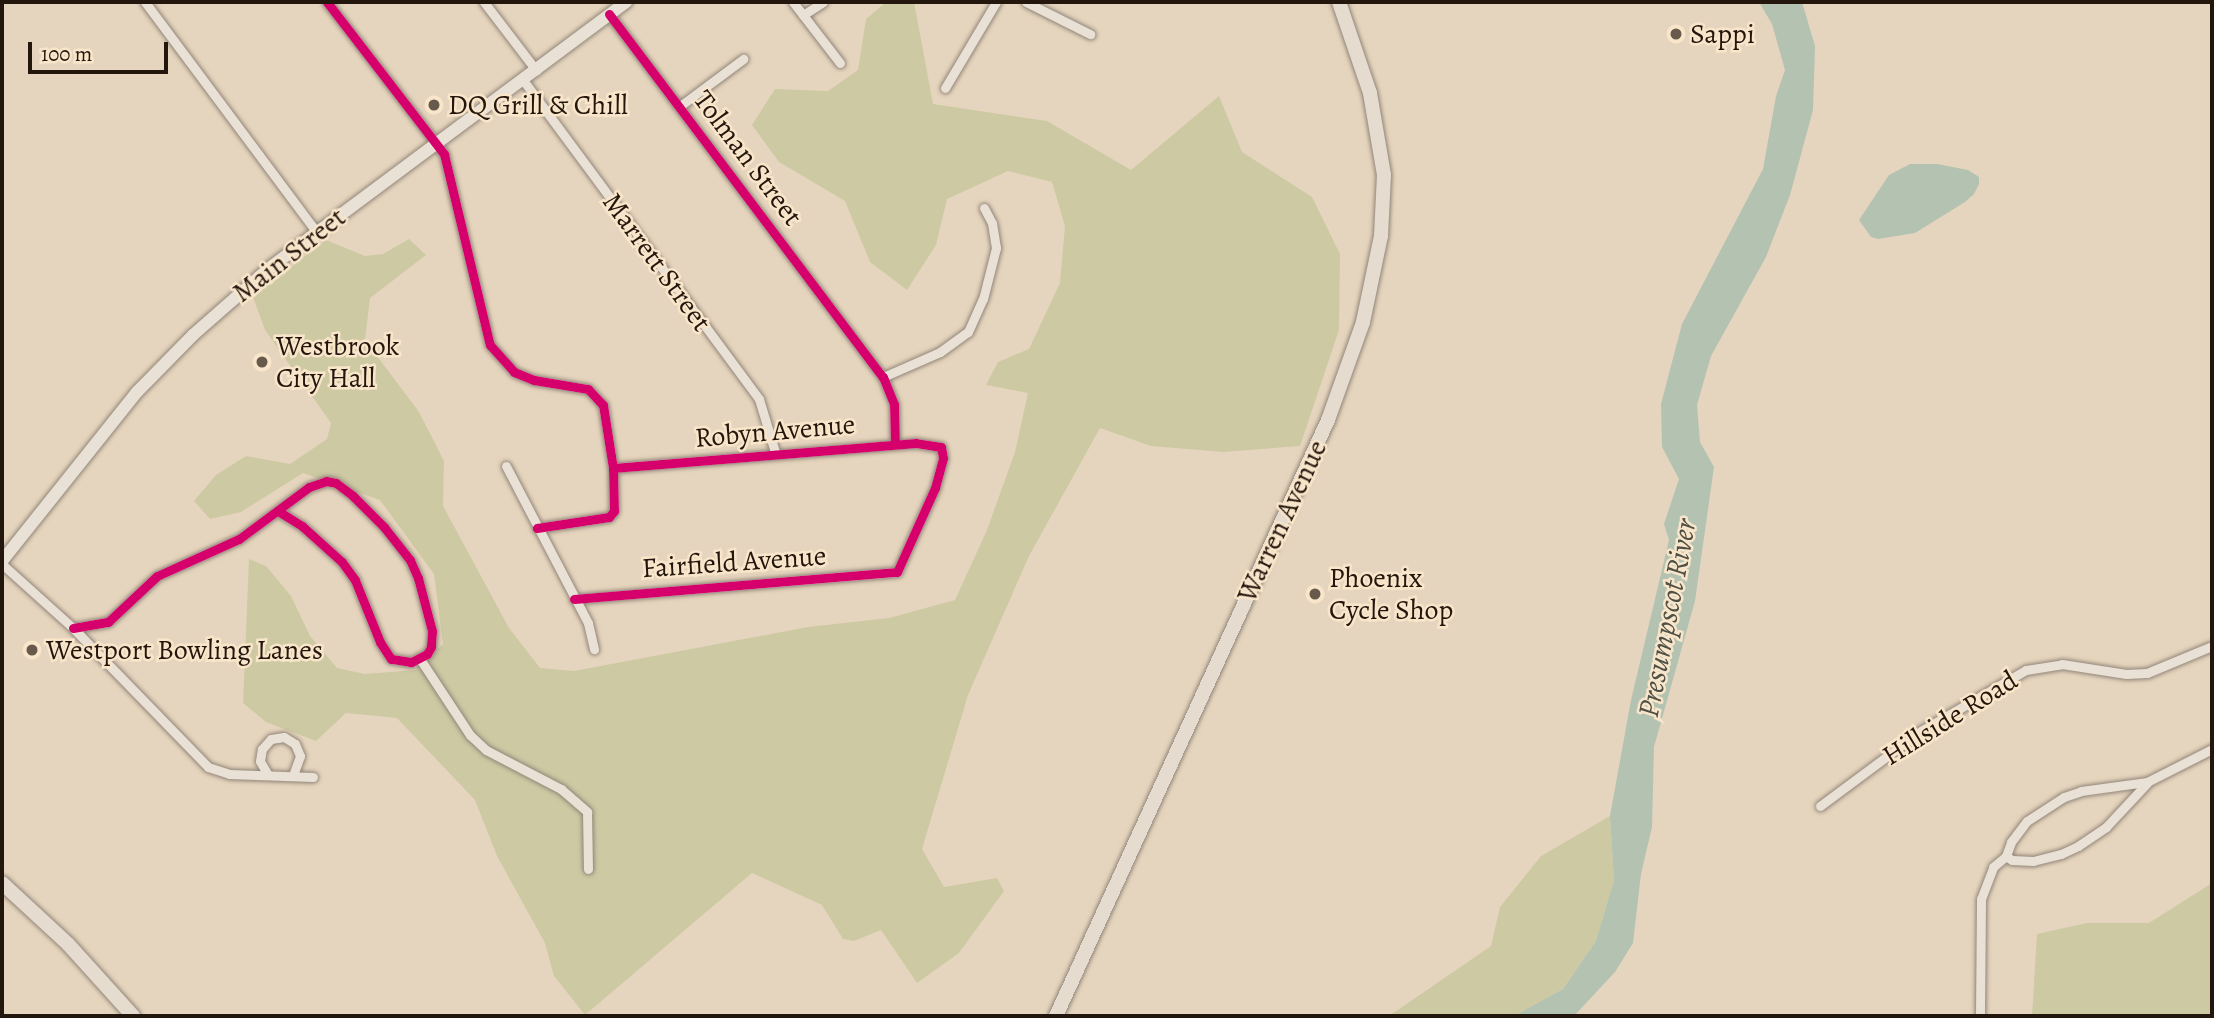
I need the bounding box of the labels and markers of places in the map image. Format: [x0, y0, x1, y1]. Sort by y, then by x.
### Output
place label: Sappi [1690, 17, 1755, 51]
marker: Sappi [1668, 26, 1684, 42]
place label: DQ Grill & Chill [448, 88, 628, 122]
marker: DQ Grill & Chill [426, 97, 442, 113]
place label: Westbrook City Hall [276, 329, 400, 395]
marker: Westbrook City Hall [254, 354, 270, 370]
place label: Phoenix Cycle Shop [1329, 561, 1453, 627]
marker: Phoenix Cycle Shop [1307, 586, 1323, 602]
place label: Westport Bowling Lanes [46, 633, 323, 667]
marker: Westport Bowling Lanes [24, 642, 40, 658]

